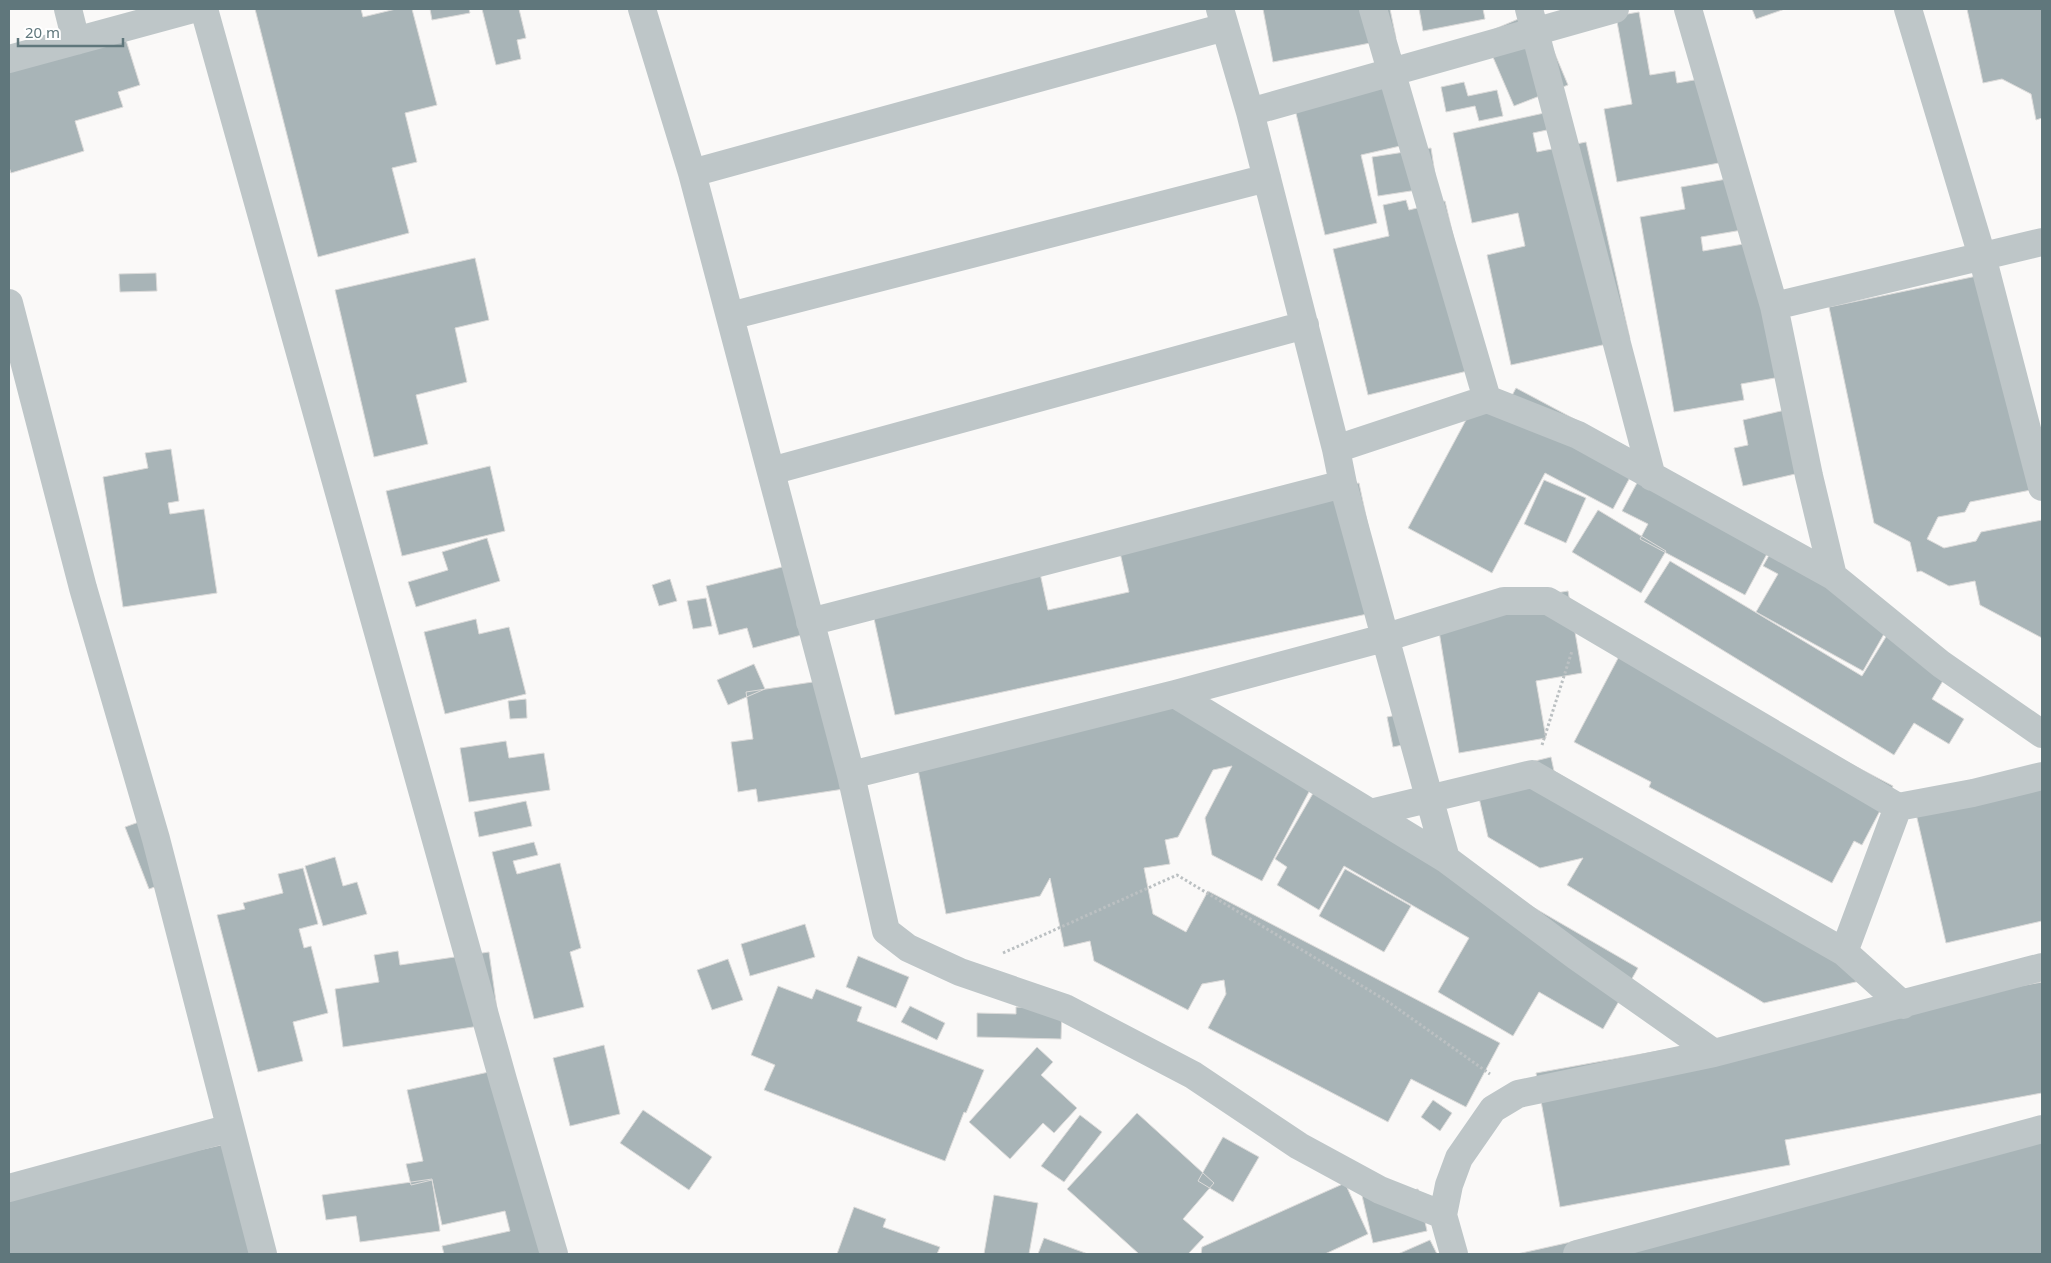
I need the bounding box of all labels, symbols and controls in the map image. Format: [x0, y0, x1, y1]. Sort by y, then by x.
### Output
scale bar [18, 15, 122, 47]
text: 20 m [25, 22, 60, 42]

